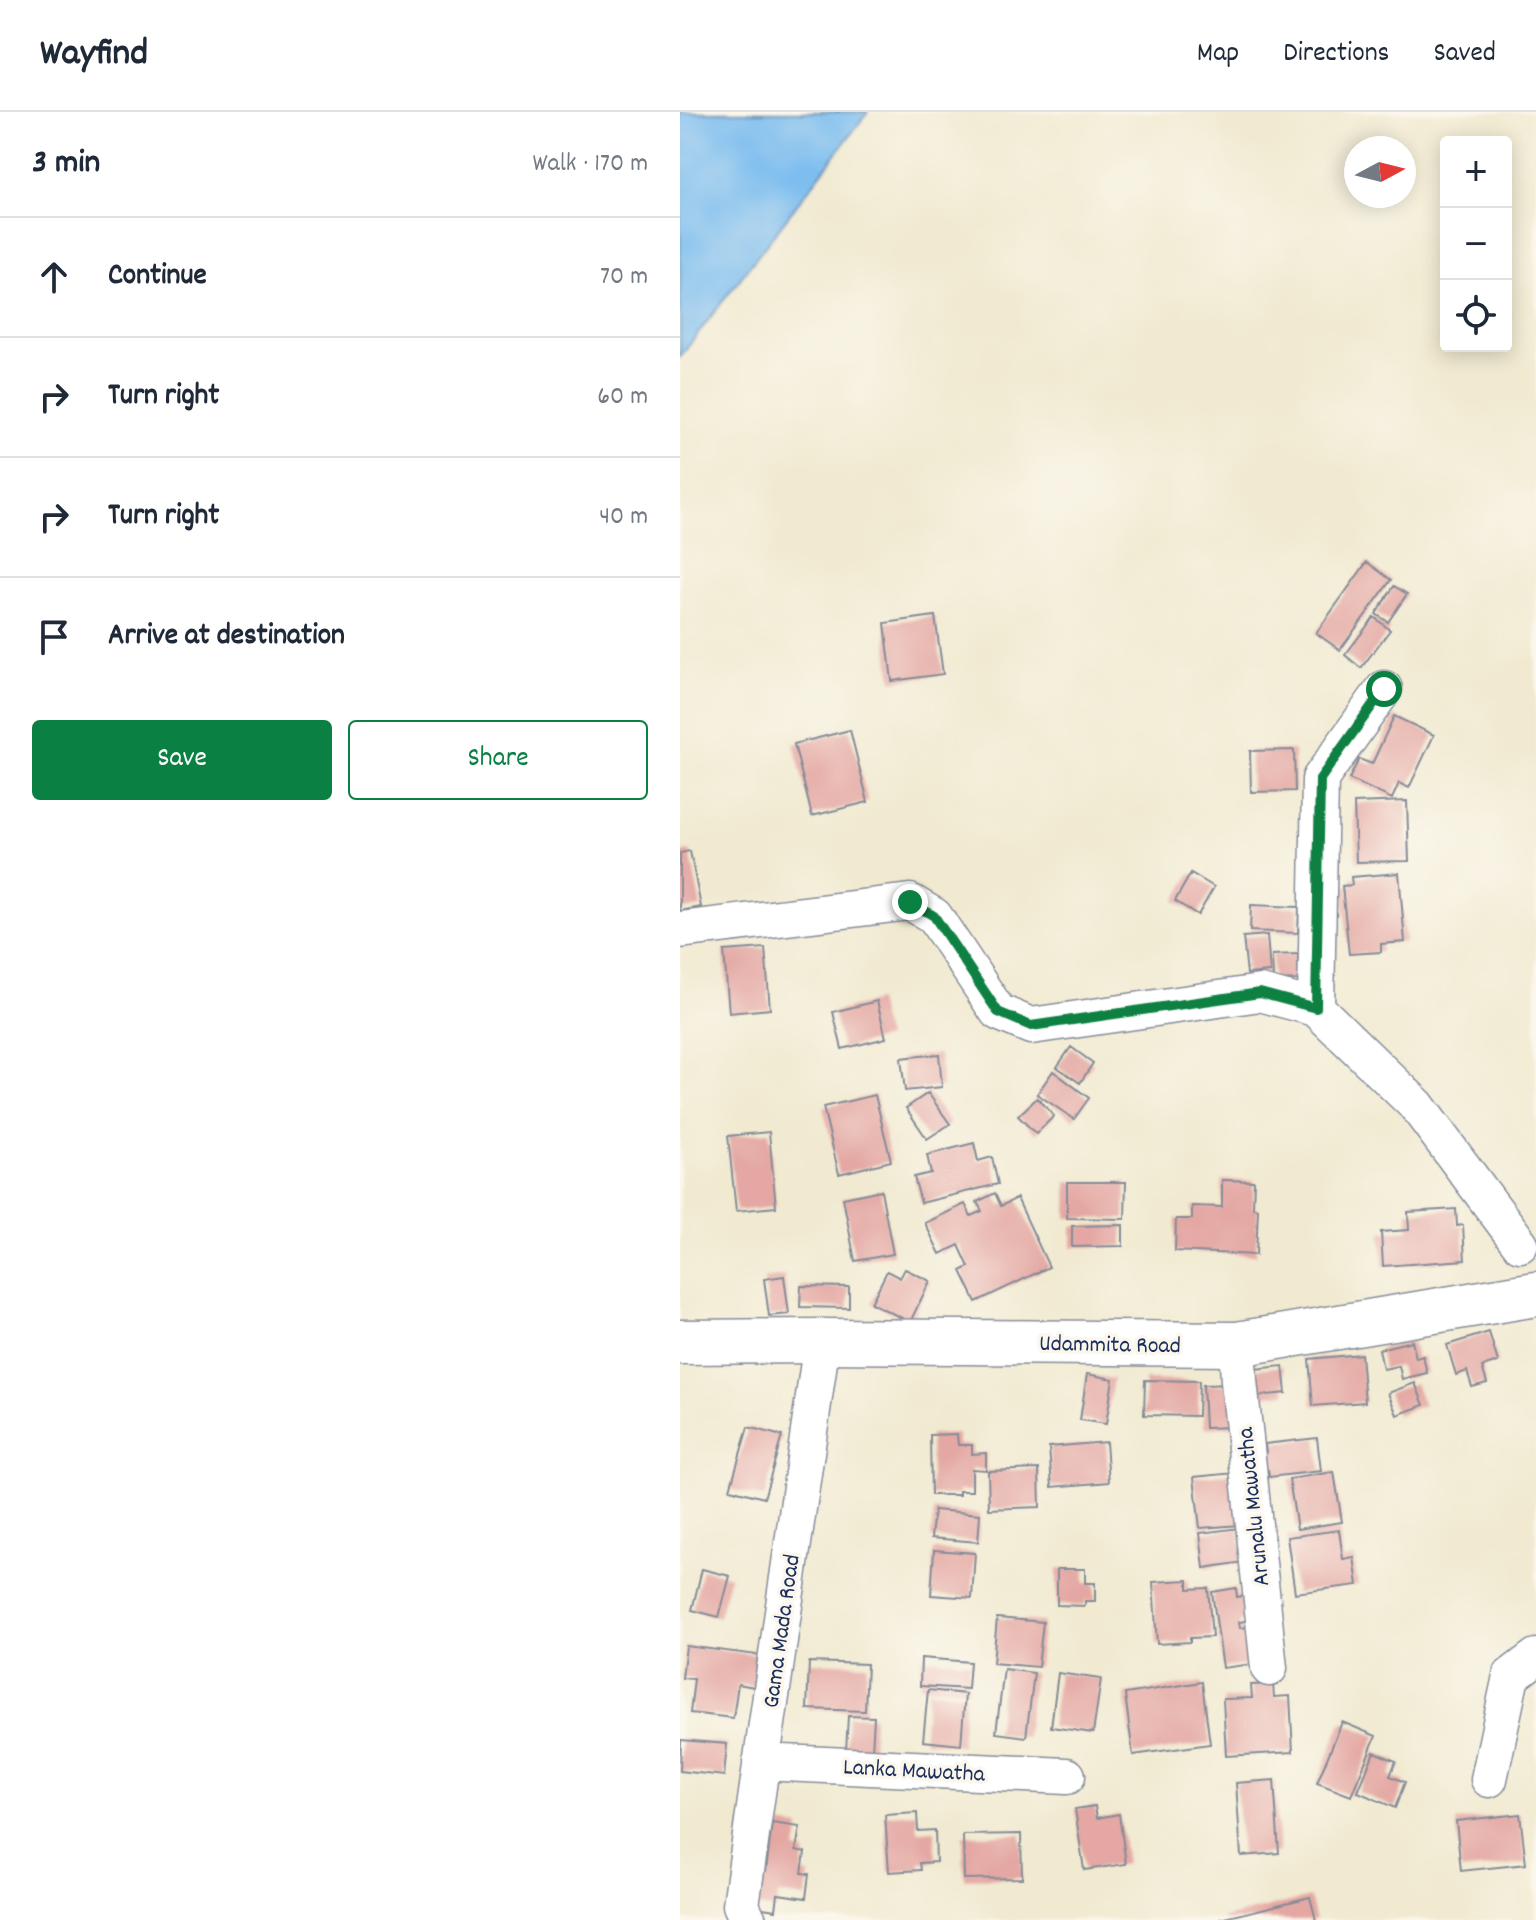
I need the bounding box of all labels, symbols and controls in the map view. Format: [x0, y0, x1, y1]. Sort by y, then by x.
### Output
text: Wayfind [40, 28, 148, 83]
text: Map [1197, 35, 1239, 75]
text: Directions [1283, 35, 1389, 75]
text: Saved [1433, 35, 1496, 75]
north arrow [1344, 136, 1416, 208]
map controls [1440, 136, 1512, 352]
button: + [1440, 136, 1512, 208]
text: 3 min [32, 140, 100, 189]
text: Walk · 170 m [533, 146, 648, 183]
button: − [1440, 208, 1512, 280]
icon: ahead [32, 255, 76, 299]
text: Continue [108, 256, 207, 299]
text: 70 m [600, 259, 648, 296]
button: locate [1440, 280, 1512, 352]
icon: right [32, 375, 76, 419]
text: Turn right [108, 376, 219, 419]
text: 60 m [597, 379, 648, 416]
icon: right [32, 495, 76, 539]
text: Turn right [108, 496, 219, 539]
text: 40 m [599, 499, 648, 536]
icon: arrive [32, 615, 76, 659]
text: Arrive at destination [108, 616, 345, 659]
route start [1366, 671, 1402, 707]
button: Save [32, 720, 332, 800]
button: Share [348, 720, 648, 800]
route end [892, 884, 928, 920]
street label: Udammita Road [1039, 1328, 1181, 1364]
street label: Arunalu Mawatha [1230, 1425, 1280, 1588]
street label: Gama Mada Road [755, 1552, 811, 1710]
street label: Lanka Mawatha [842, 1751, 986, 1793]

